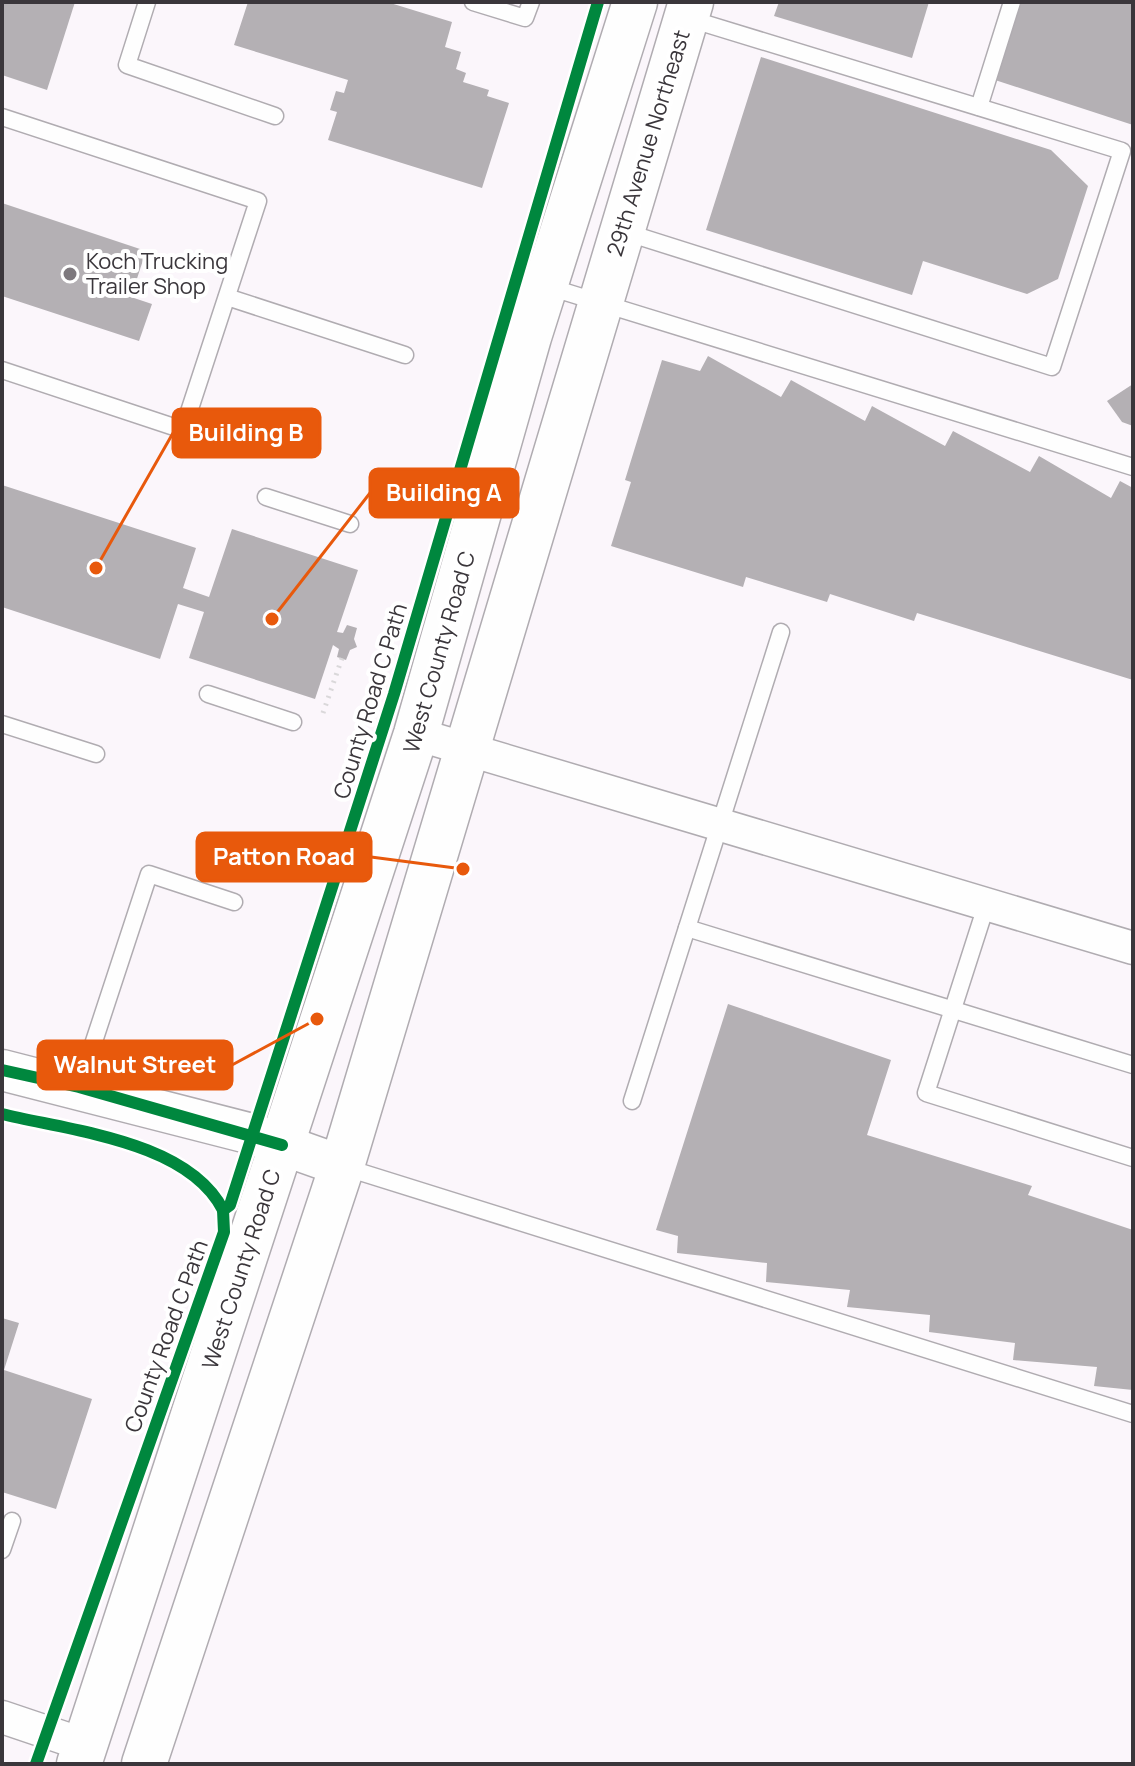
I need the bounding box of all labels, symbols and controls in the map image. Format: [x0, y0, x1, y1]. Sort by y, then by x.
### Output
street label: 29th Avenue Northeast [599, 26, 697, 260]
place label: Koch Trucking Trailer Shop [86, 246, 228, 301]
marker: Koch Trucking Trailer Shop [61, 265, 79, 283]
callout: Building B [173, 409, 320, 457]
text: Building B [189, 415, 303, 448]
callout: Building A [370, 469, 518, 517]
text: Building A [386, 475, 502, 508]
street label: West County Road C [396, 548, 482, 756]
street label: County Road C Path [326, 600, 414, 802]
callout: Patton Road [197, 833, 371, 881]
text: Patton Road [213, 839, 355, 872]
callout: Walnut Street [38, 1041, 232, 1089]
text: Walnut Street [54, 1047, 216, 1080]
street label: West County Road C [195, 1165, 287, 1373]
street label: County Road C Path [117, 1236, 215, 1436]

